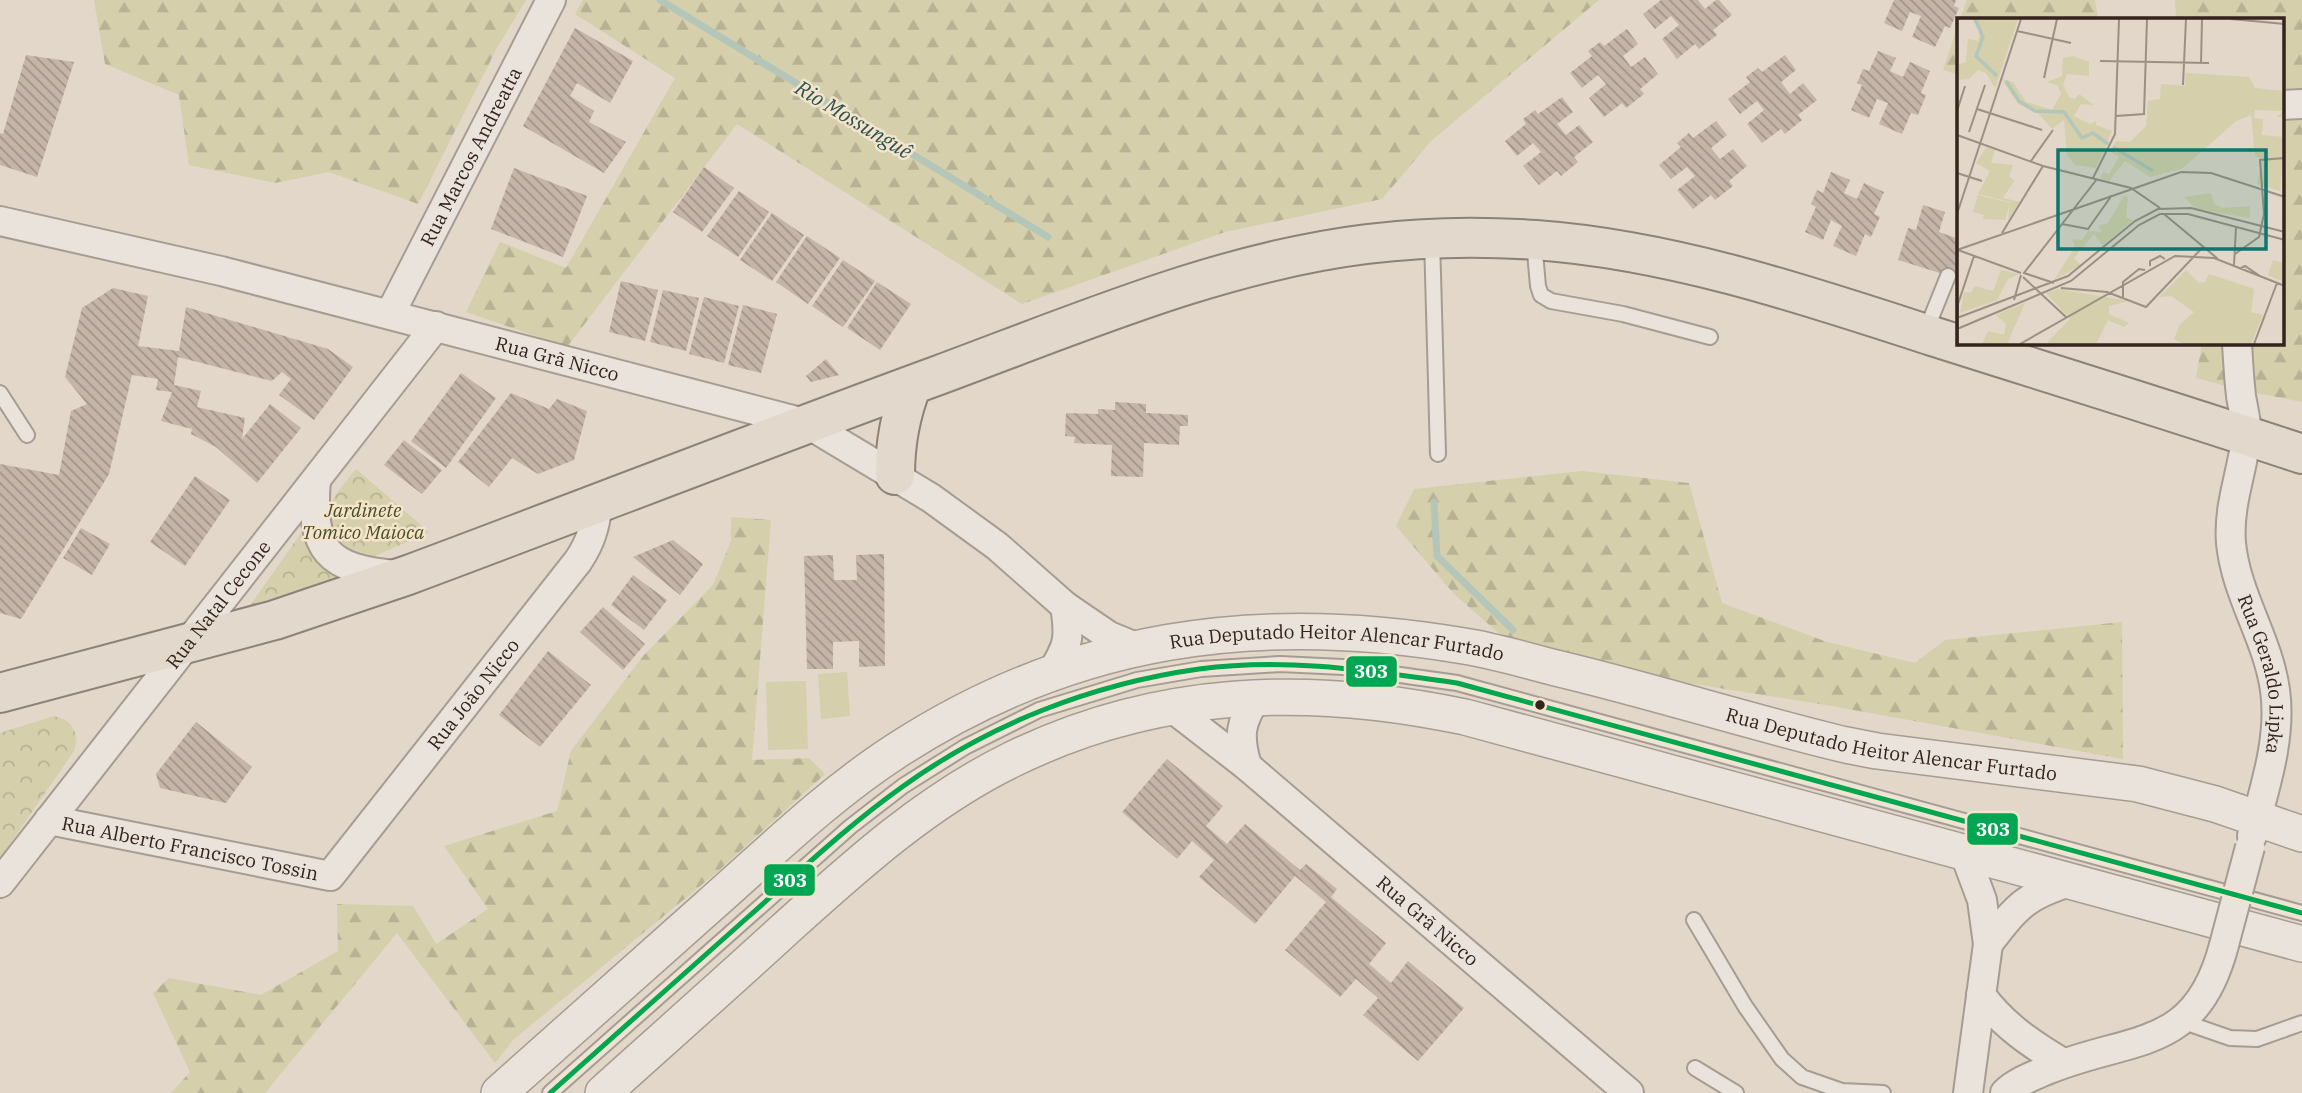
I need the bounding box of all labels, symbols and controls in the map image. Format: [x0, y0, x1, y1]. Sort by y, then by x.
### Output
inset map [1957, 18, 2284, 345]
street label: Rua Marcos Andreatta [415, 63, 527, 250]
water label: Rio Mossunguê [790, 73, 918, 165]
street label: Rua Grã Nicco [493, 331, 622, 386]
park label: Jardinete Tomico Maioca [302, 498, 425, 544]
street label: Rua Natal Cecone [161, 535, 276, 673]
street label: Rua Geraldo Lipka [2233, 591, 2289, 756]
street label: Rua Deputado Heitor Alencar Furtado [1168, 619, 1507, 666]
street label: Rua João Nicco [422, 634, 524, 755]
line badge: 303 [1345, 655, 1398, 688]
text: 303 [1354, 659, 1388, 683]
unlabelled marker [1533, 698, 1547, 712]
street label: Rua Deputado Heitor Alencar Furtado [1723, 702, 2058, 786]
street label: Rua Alberto Francisco Tossin [60, 811, 321, 885]
line badge: 303 [1966, 812, 2019, 846]
text: 303 [1976, 817, 2010, 841]
line badge: 303 [763, 863, 816, 897]
text: 303 [773, 868, 807, 892]
street label: Rua Grã Nicco [1372, 870, 1484, 971]

